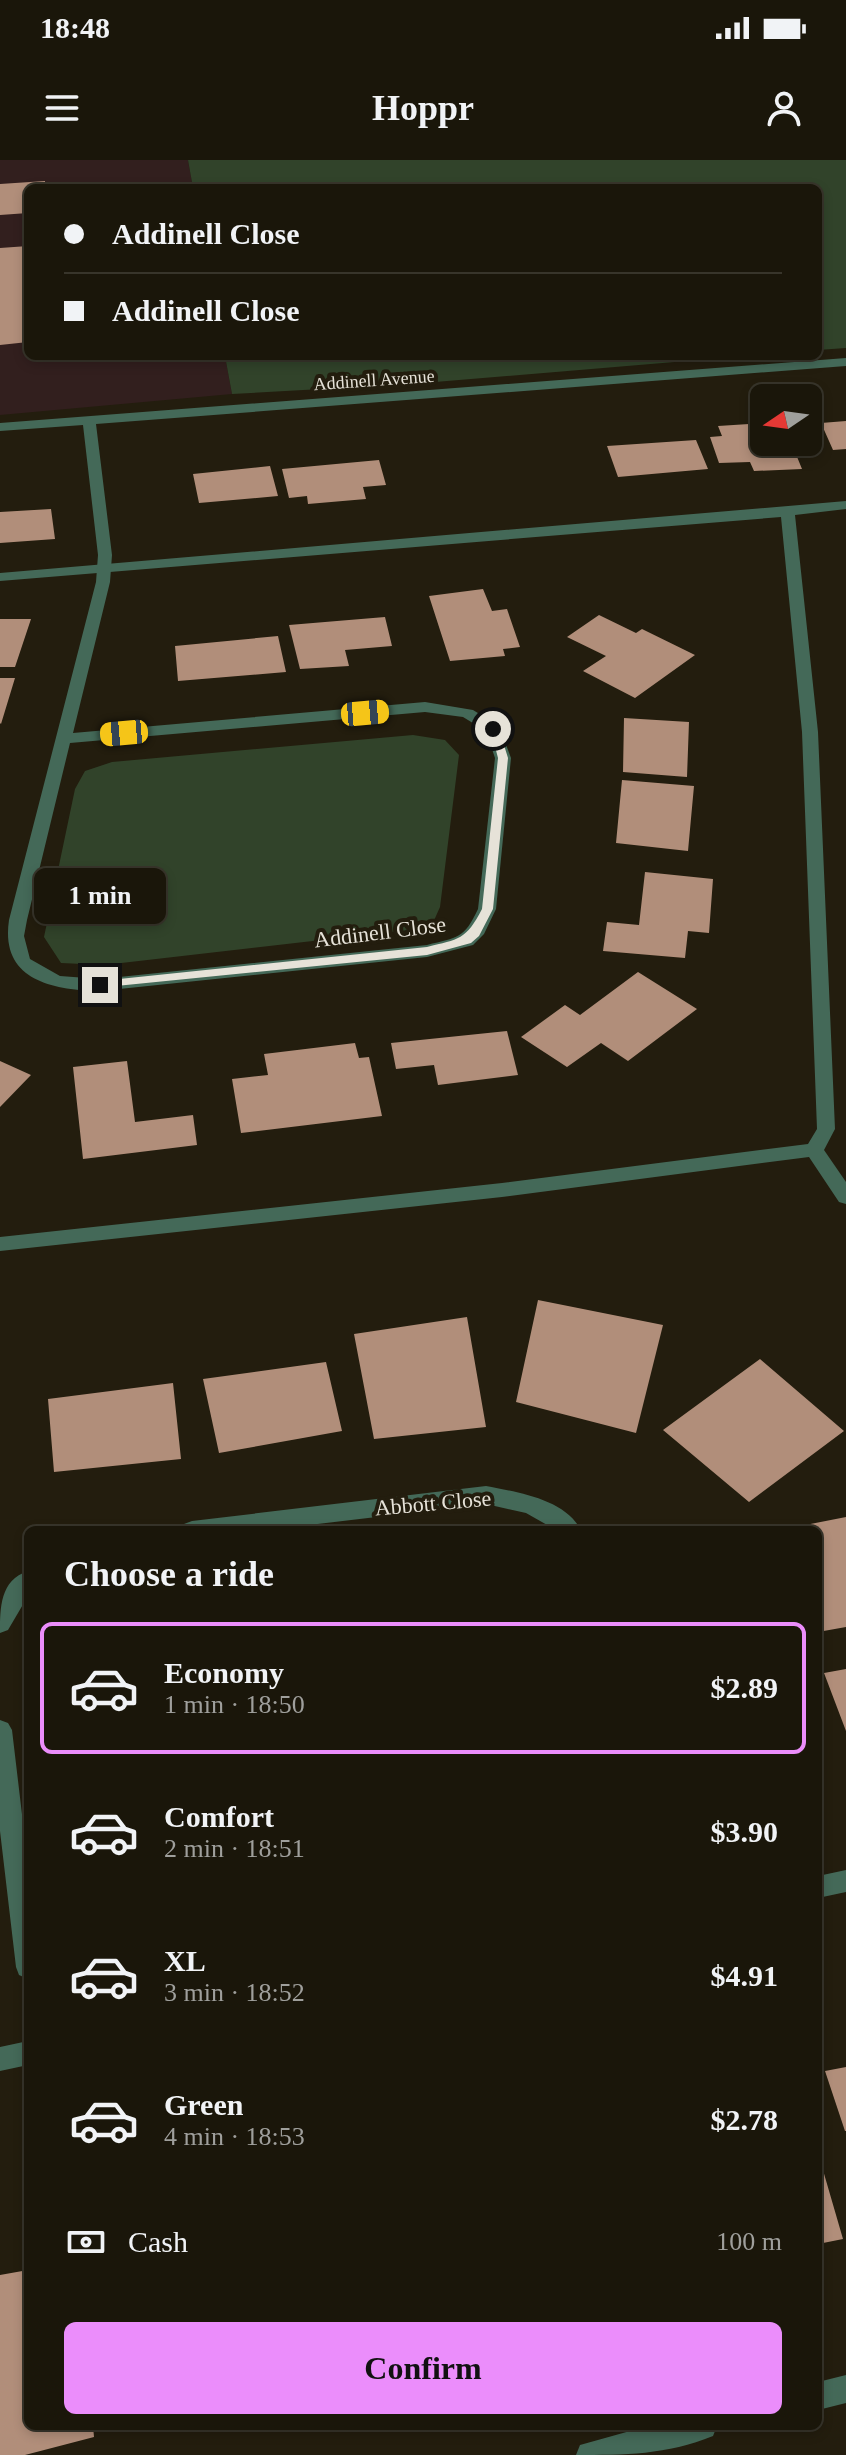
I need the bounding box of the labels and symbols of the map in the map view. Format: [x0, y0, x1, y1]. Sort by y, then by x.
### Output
street label: Addinell Avenue [313, 366, 435, 394]
north arrow [750, 384, 822, 456]
car [340, 699, 390, 727]
route start [475, 711, 511, 747]
car [99, 719, 149, 747]
callout: 1 min [34, 869, 166, 925]
street label: Addinell Close [313, 912, 447, 952]
route end [82, 967, 118, 1003]
street label: Abbott Close [374, 1485, 492, 1521]

